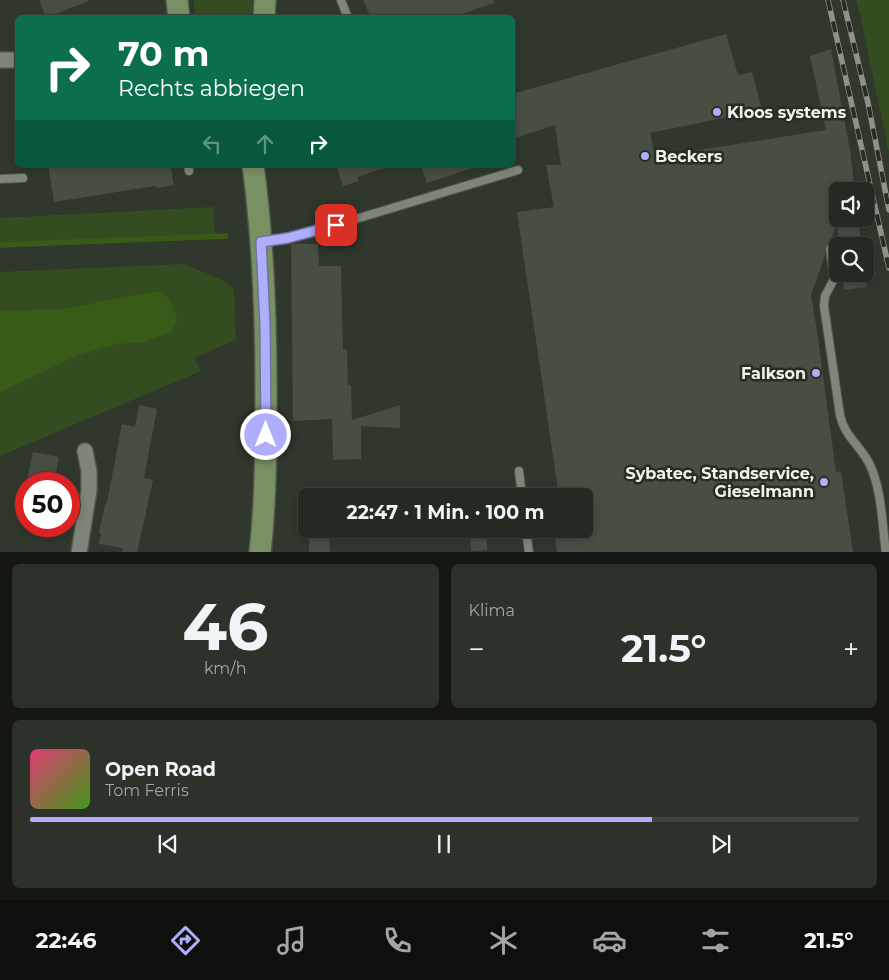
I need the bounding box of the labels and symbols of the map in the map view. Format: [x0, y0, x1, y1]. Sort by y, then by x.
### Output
place label: Kloos systems [727, 103, 847, 122]
marker: Kloos systems [711, 106, 723, 118]
place label: Beckers [655, 147, 723, 166]
marker: Beckers [639, 150, 651, 162]
pin [315, 204, 357, 246]
place label: Falkson [741, 364, 806, 383]
marker: Falkson [810, 367, 822, 379]
position arrow [239, 408, 291, 460]
place label: Sybatec, Standservice, Gieselmann [625, 464, 814, 501]
speed limit sign: 50 [15, 472, 80, 537]
marker: Sybatec, Standservice, Gieselmann [818, 476, 830, 488]

